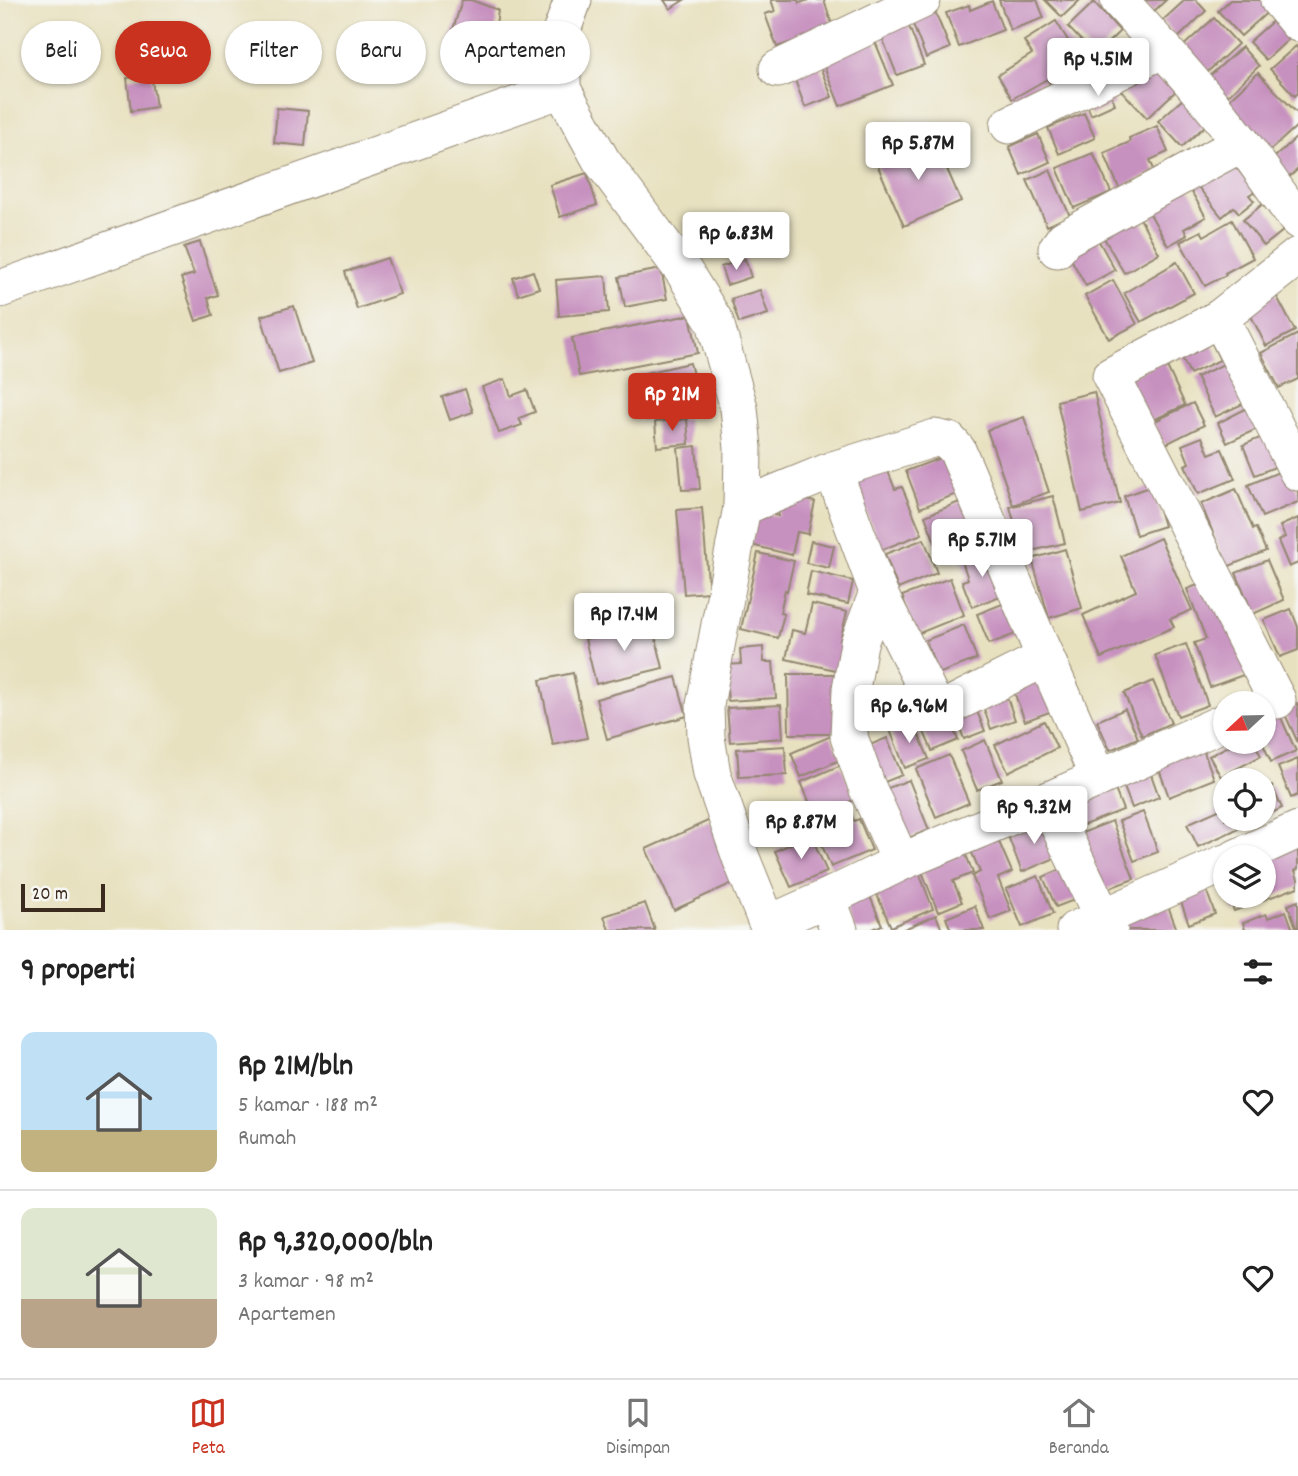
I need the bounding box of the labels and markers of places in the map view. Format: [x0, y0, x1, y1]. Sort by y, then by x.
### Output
pin: Rp 4.51M [1026, 38, 1170, 98]
pin: Rp 5.87M [846, 122, 990, 182]
pin: Rp 6.83M [664, 212, 808, 272]
pin: Rp 21M [615, 374, 729, 433]
pin: Rp 5.71M [910, 520, 1054, 579]
pin: Rp 17.4M [552, 594, 696, 653]
pin: Rp 6.96M [837, 686, 981, 745]
pin: Rp 9.32M [962, 786, 1106, 846]
pin: Rp 8.87M [729, 802, 873, 861]

